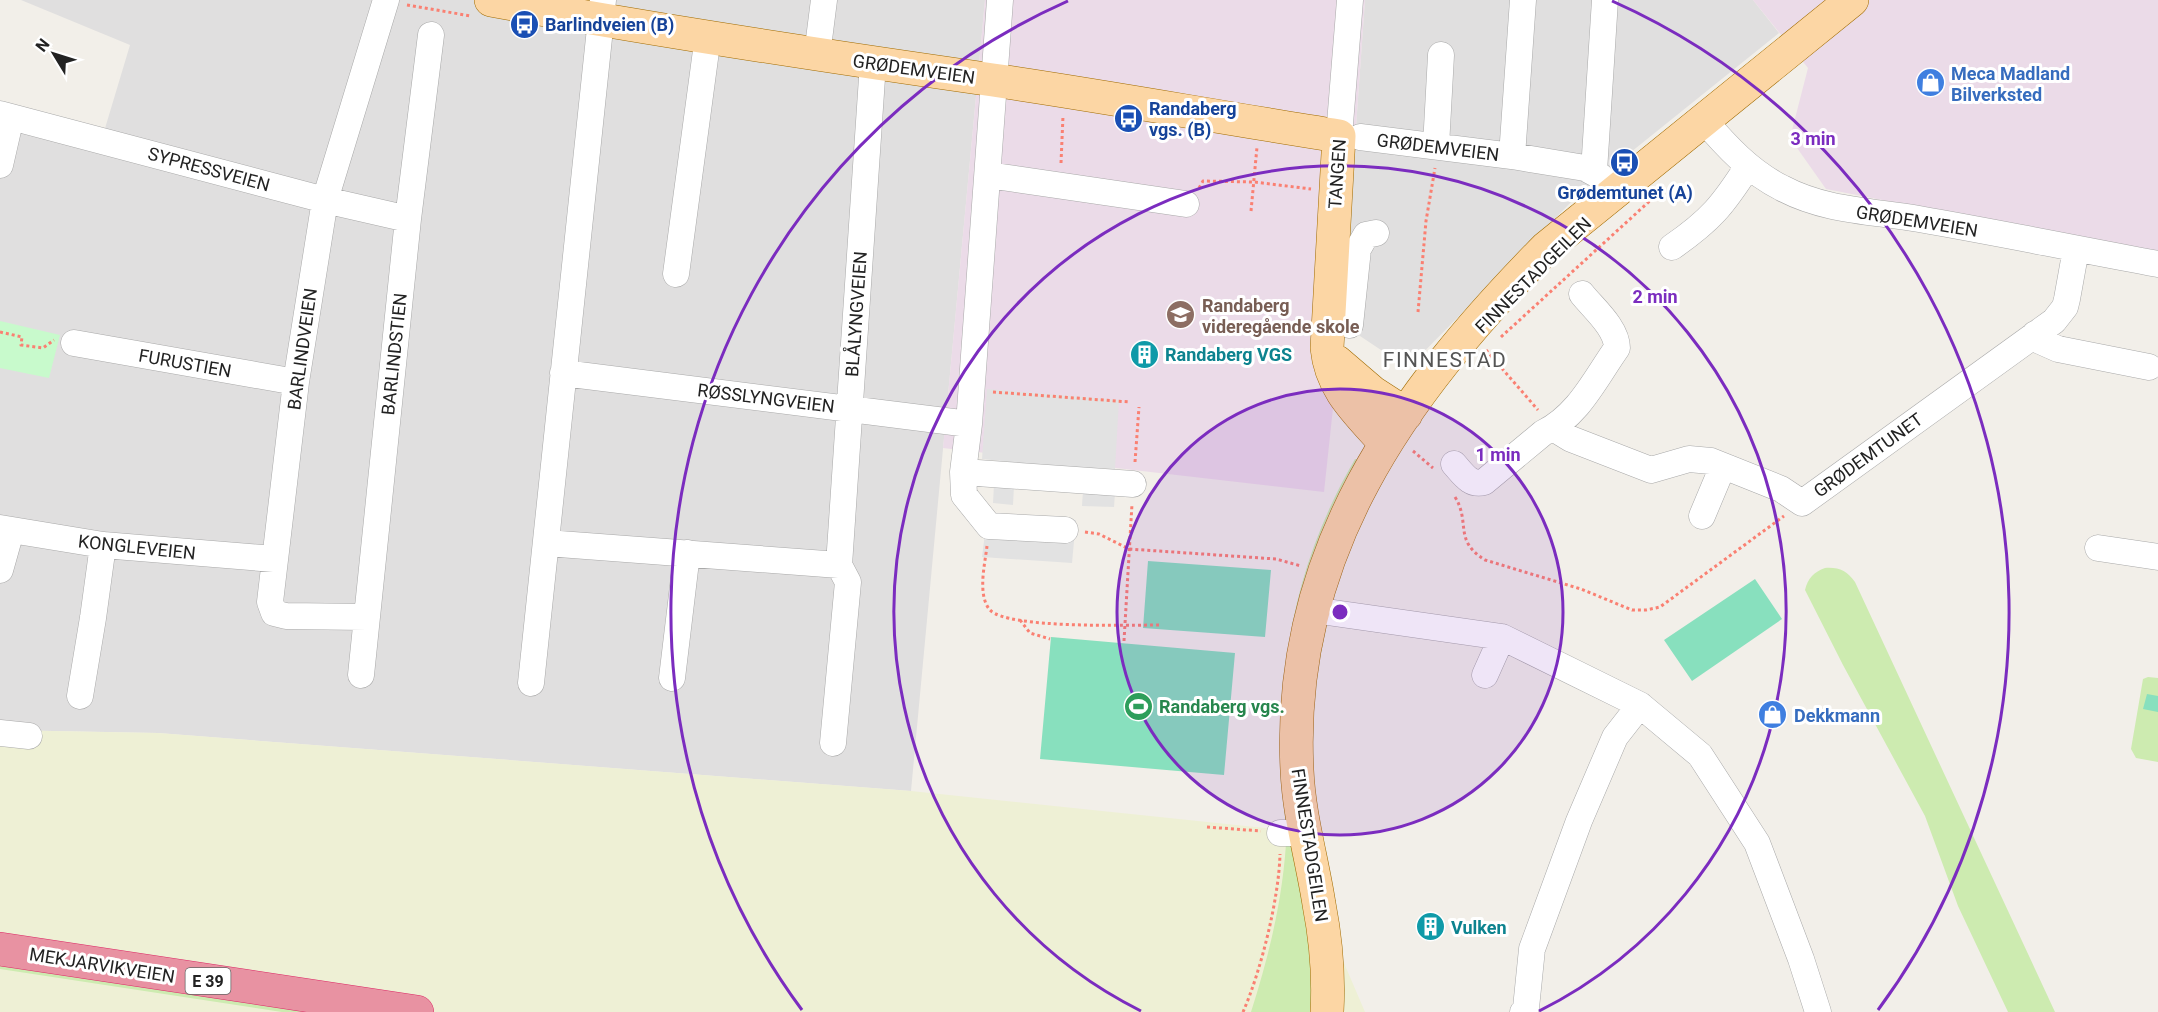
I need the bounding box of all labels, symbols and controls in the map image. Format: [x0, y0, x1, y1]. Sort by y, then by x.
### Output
bus stop icon: Barlindveien (B) [508, 8, 540, 40]
place label: Barlindveien (B) [545, 14, 674, 36]
north arrow [24, 24, 84, 84]
text: N [32, 35, 54, 55]
street label: GRØDEMVEIEN [852, 50, 976, 88]
place label: Meca Madland Bilverksted [1951, 63, 2070, 105]
shop icon: Meca Madland Bilverksted [1914, 67, 1946, 99]
place label: Randaberg vgs. (B) [1149, 98, 1237, 141]
bus stop icon: Randaberg vgs. (B) [1112, 102, 1144, 134]
text: 3 min [1790, 128, 1836, 149]
street label: GRØDEMVEIEN [1376, 129, 1500, 165]
street label: TANGEN [1324, 138, 1350, 210]
street label: SYPRESSVEIEN [146, 143, 272, 195]
bus stop icon: Grødemtunet (A) [1609, 147, 1641, 179]
place label: Grødemtunet (A) [1557, 182, 1693, 204]
street label: GRØDEMVEIEN [1855, 201, 1979, 241]
street label: FINNESTADGEILEN [1471, 213, 1595, 337]
street label: BLÅLYNGVEIEN [840, 250, 871, 378]
text: 2 min [1632, 286, 1678, 307]
street label: BARLINDVEIEN [283, 287, 321, 411]
street label: BARLINDSTIEN [377, 292, 411, 416]
place label: Randaberg videregående skole [1202, 295, 1360, 337]
school or university icon: Randaberg videregående skole [1165, 299, 1197, 331]
building icon: Randaberg VGS [1128, 338, 1160, 370]
place label: Randaberg VGS [1165, 344, 1292, 365]
street label: FURUSTIEN [137, 345, 233, 381]
district label: FINNESTAD [1383, 348, 1507, 372]
street label: RØSSLYNGVEIEN [696, 379, 836, 417]
street label: GRØDEMTUNET [1809, 408, 1927, 502]
text: 1 min [1475, 444, 1521, 465]
street label: KONGLEVEIEN [77, 530, 197, 564]
centre of rings [1330, 602, 1350, 622]
sports icon: Randaberg vgs. [1122, 690, 1154, 722]
place label: Randaberg vgs. [1159, 696, 1285, 717]
shop icon: Dekkmann [1757, 699, 1789, 731]
place label: Dekkmann [1794, 705, 1880, 726]
street label: FINNESTADGEILEN [1287, 767, 1333, 923]
building icon: Vulken [1414, 911, 1446, 943]
place label: Vulken [1451, 917, 1507, 938]
street label: MEKJARVIKVEIEN [28, 943, 176, 987]
road number: E 39 [186, 968, 230, 994]

